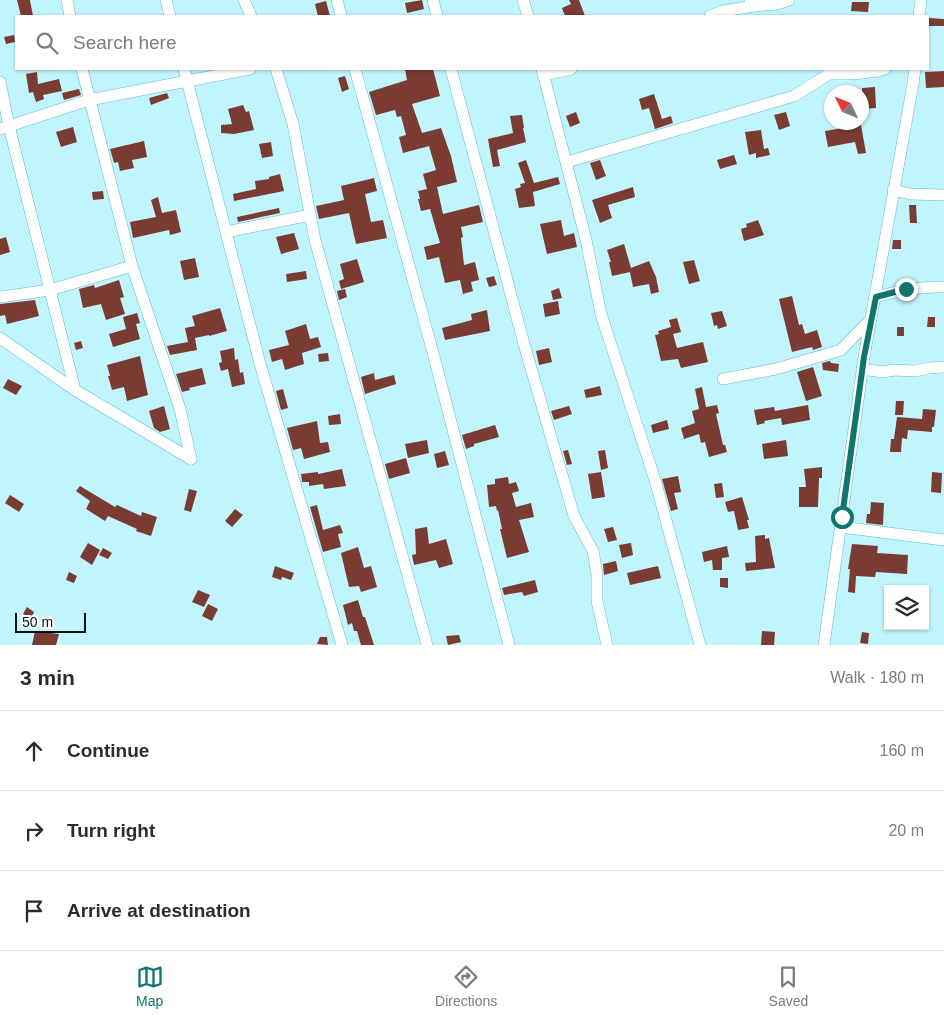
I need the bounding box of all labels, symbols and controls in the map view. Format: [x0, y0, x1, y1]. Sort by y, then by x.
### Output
search box [15, 15, 929, 70]
icon: search [33, 29, 61, 57]
text: Search here [73, 32, 177, 53]
north arrow [824, 85, 869, 130]
route end [895, 278, 918, 301]
route start [831, 506, 854, 529]
map controls [884, 585, 929, 630]
button: layers [884, 585, 929, 630]
scale bar [15, 610, 86, 633]
text: 50 m [22, 614, 53, 630]
text: 3 min [20, 666, 75, 689]
text: Walk · 180 m [830, 669, 924, 686]
icon: ahead [20, 737, 48, 765]
text: Continue [67, 740, 149, 761]
text: 160 m [880, 742, 924, 759]
icon: right [20, 817, 48, 845]
text: Turn right [67, 820, 155, 841]
text: 20 m [888, 822, 924, 839]
icon: arrive [20, 897, 48, 925]
text: Arrive at destination [67, 900, 251, 921]
tab: Map [136, 963, 164, 1009]
tab: Directions [435, 963, 497, 1009]
tab: Saved [769, 963, 808, 1009]

